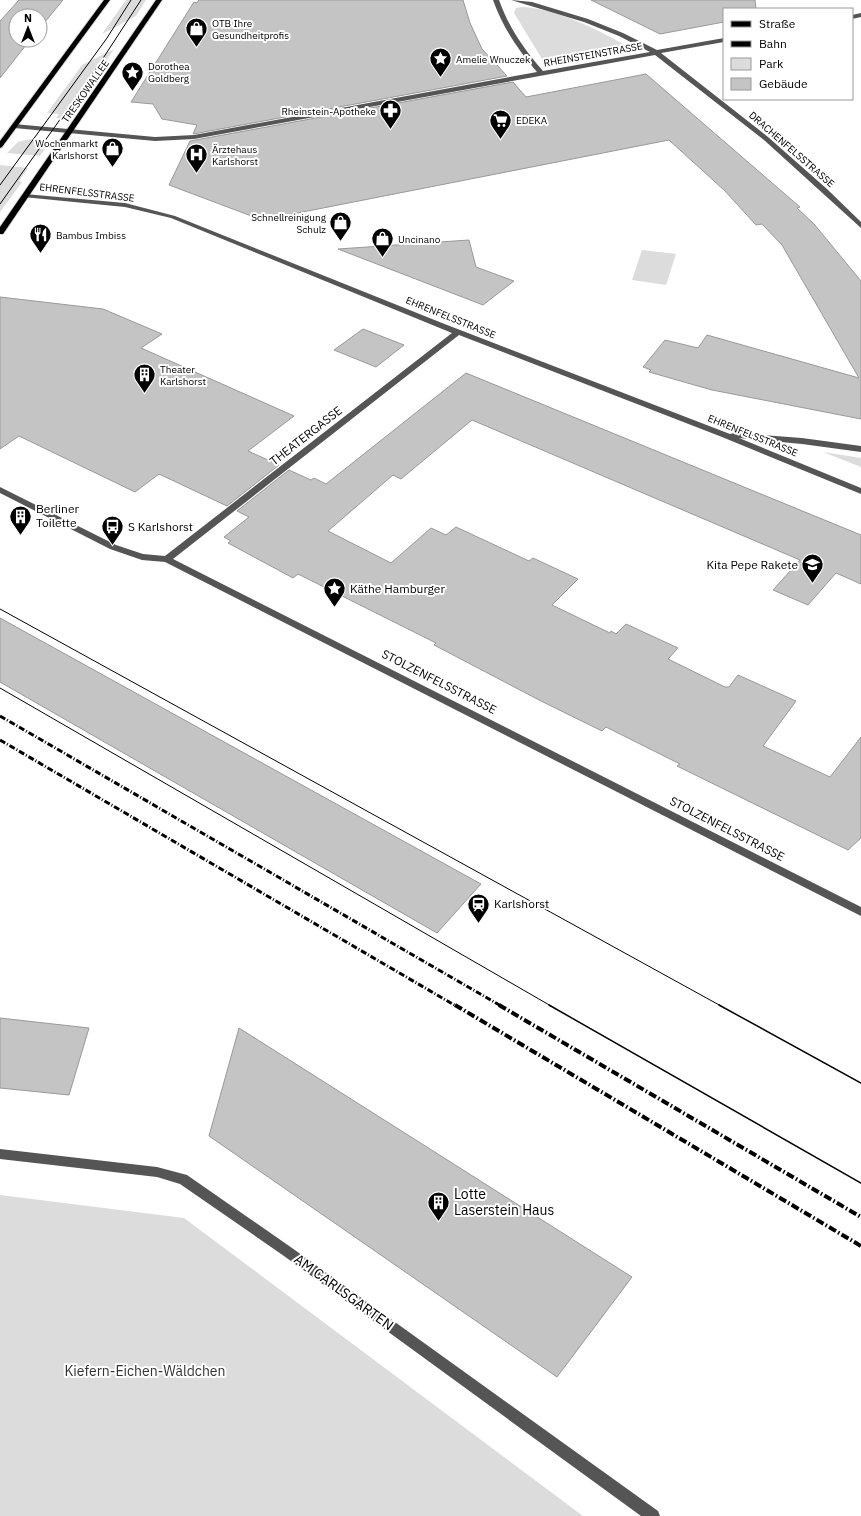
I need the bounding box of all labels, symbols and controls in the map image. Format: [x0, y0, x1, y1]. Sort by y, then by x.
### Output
north arrow [8, 8, 48, 48]
legend [723, 8, 853, 100]
text: N [24, 11, 32, 25]
shop icon: OTB Ihre Gesundheitprofis [183, 16, 209, 49]
text: Straße [759, 16, 796, 31]
place label: OTB Ihre Gesundheitprofis [212, 17, 289, 42]
text: Bahn [759, 36, 787, 51]
street label: RHEINSTEINSTRASSE [543, 39, 644, 70]
place icon: Amelie Wnuczek [427, 46, 453, 79]
place label: Amelie Wnuczek [456, 53, 531, 66]
text: Park [759, 56, 784, 71]
street label: TRESKOWALLEE [59, 57, 112, 125]
place icon: Dorothea Goldberg [119, 59, 145, 92]
place label: Dorothea Goldberg [148, 60, 190, 85]
text: Gebäude [759, 76, 808, 91]
pharmacy icon: Rheinstein-Apotheke [378, 98, 404, 131]
place label: Rheinstein-Apotheke [281, 105, 377, 118]
supermarket icon: EDEKA [487, 107, 513, 140]
street label: DRACHENFELSSTRASSE [746, 109, 837, 190]
place label: EDEKA [516, 114, 548, 127]
shop icon: Wochenmarkt Karlshorst [100, 136, 126, 169]
place label: Wochenmarkt Karlshorst [35, 137, 98, 162]
hospital icon: Ärztehaus Karlshorst [184, 142, 210, 175]
place label: Ärztehaus Karlshorst [212, 143, 259, 168]
street label: EHRENFELSSTRASSE [39, 180, 135, 205]
shop icon: Schnellreinigung Schulz [328, 210, 354, 243]
place label: Schnellreinigung Schulz [251, 211, 327, 236]
restaurant icon: Bambus Imbiss [28, 222, 54, 255]
shop icon: Uncinano [369, 226, 395, 259]
place label: Bambus Imbiss [56, 229, 126, 242]
place label: Uncinano [398, 233, 441, 246]
street label: EHRENFELSSTRASSE [404, 293, 498, 342]
building icon: Theater Karlshorst [131, 362, 157, 395]
place label: Theater Karlshorst [160, 363, 207, 388]
street label: THEATERGASSE [267, 403, 345, 468]
street label: EHRENFELSSTRASSE [706, 411, 800, 460]
place label: Berliner Toilette [36, 501, 79, 530]
building icon: Berliner Toilette [7, 503, 33, 536]
bus stop icon: S Karlshorst [100, 514, 126, 547]
place label: S Karlshorst [128, 519, 193, 534]
school or university icon: Kita Pepe Rakete [800, 552, 826, 585]
place label: Kita Pepe Rakete [707, 557, 798, 572]
place icon: Käthe Hamburger [322, 576, 348, 609]
place label: Käthe Hamburger [350, 581, 445, 596]
street label: STOLZENFELSSTRASSE [379, 646, 499, 717]
street label: STOLZENFELSSTRASSE [667, 793, 787, 864]
station icon: Karlshorst [465, 891, 491, 924]
place label: Karlshorst [494, 896, 549, 911]
place label: Lotte Laserstein Haus [454, 1185, 554, 1219]
building icon: Lotte Laserstein Haus [426, 1189, 452, 1222]
street label: AM CARLSGARTEN [291, 1250, 397, 1334]
park label: Kiefern-Eichen-Wäldchen [64, 1362, 226, 1380]

